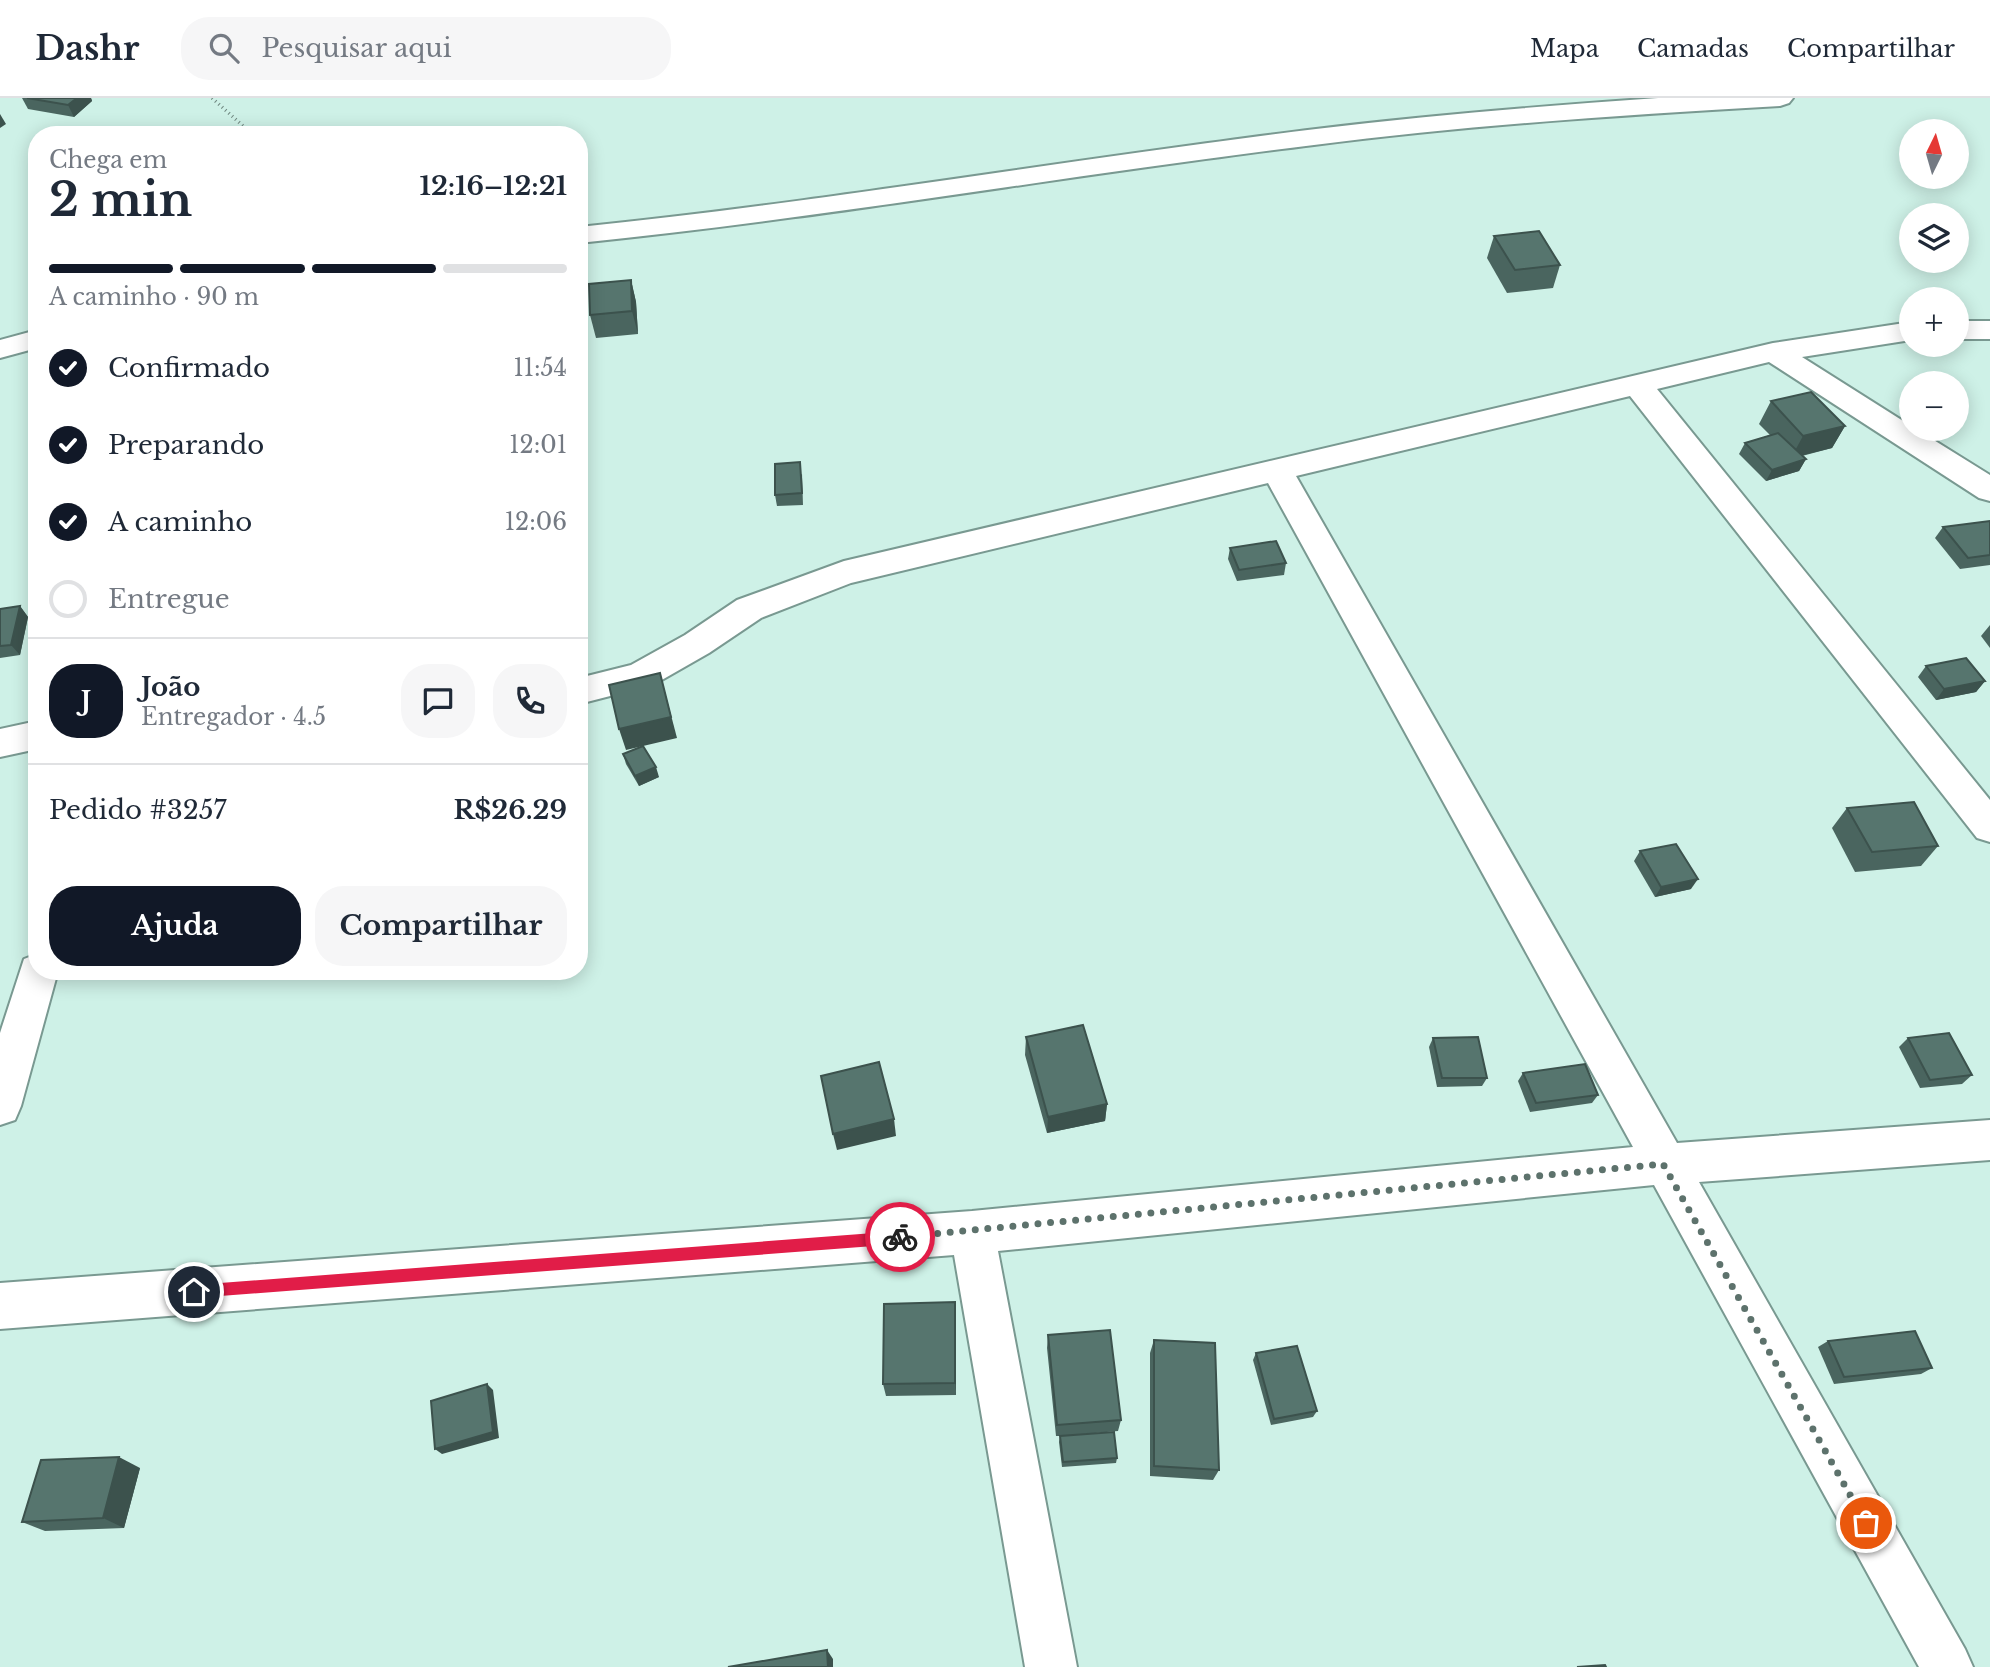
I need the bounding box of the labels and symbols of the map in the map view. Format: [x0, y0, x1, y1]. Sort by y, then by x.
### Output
north arrow [1899, 119, 1969, 189]
courier [865, 1202, 935, 1272]
pin [164, 1262, 224, 1322]
pin [1836, 1493, 1896, 1553]

